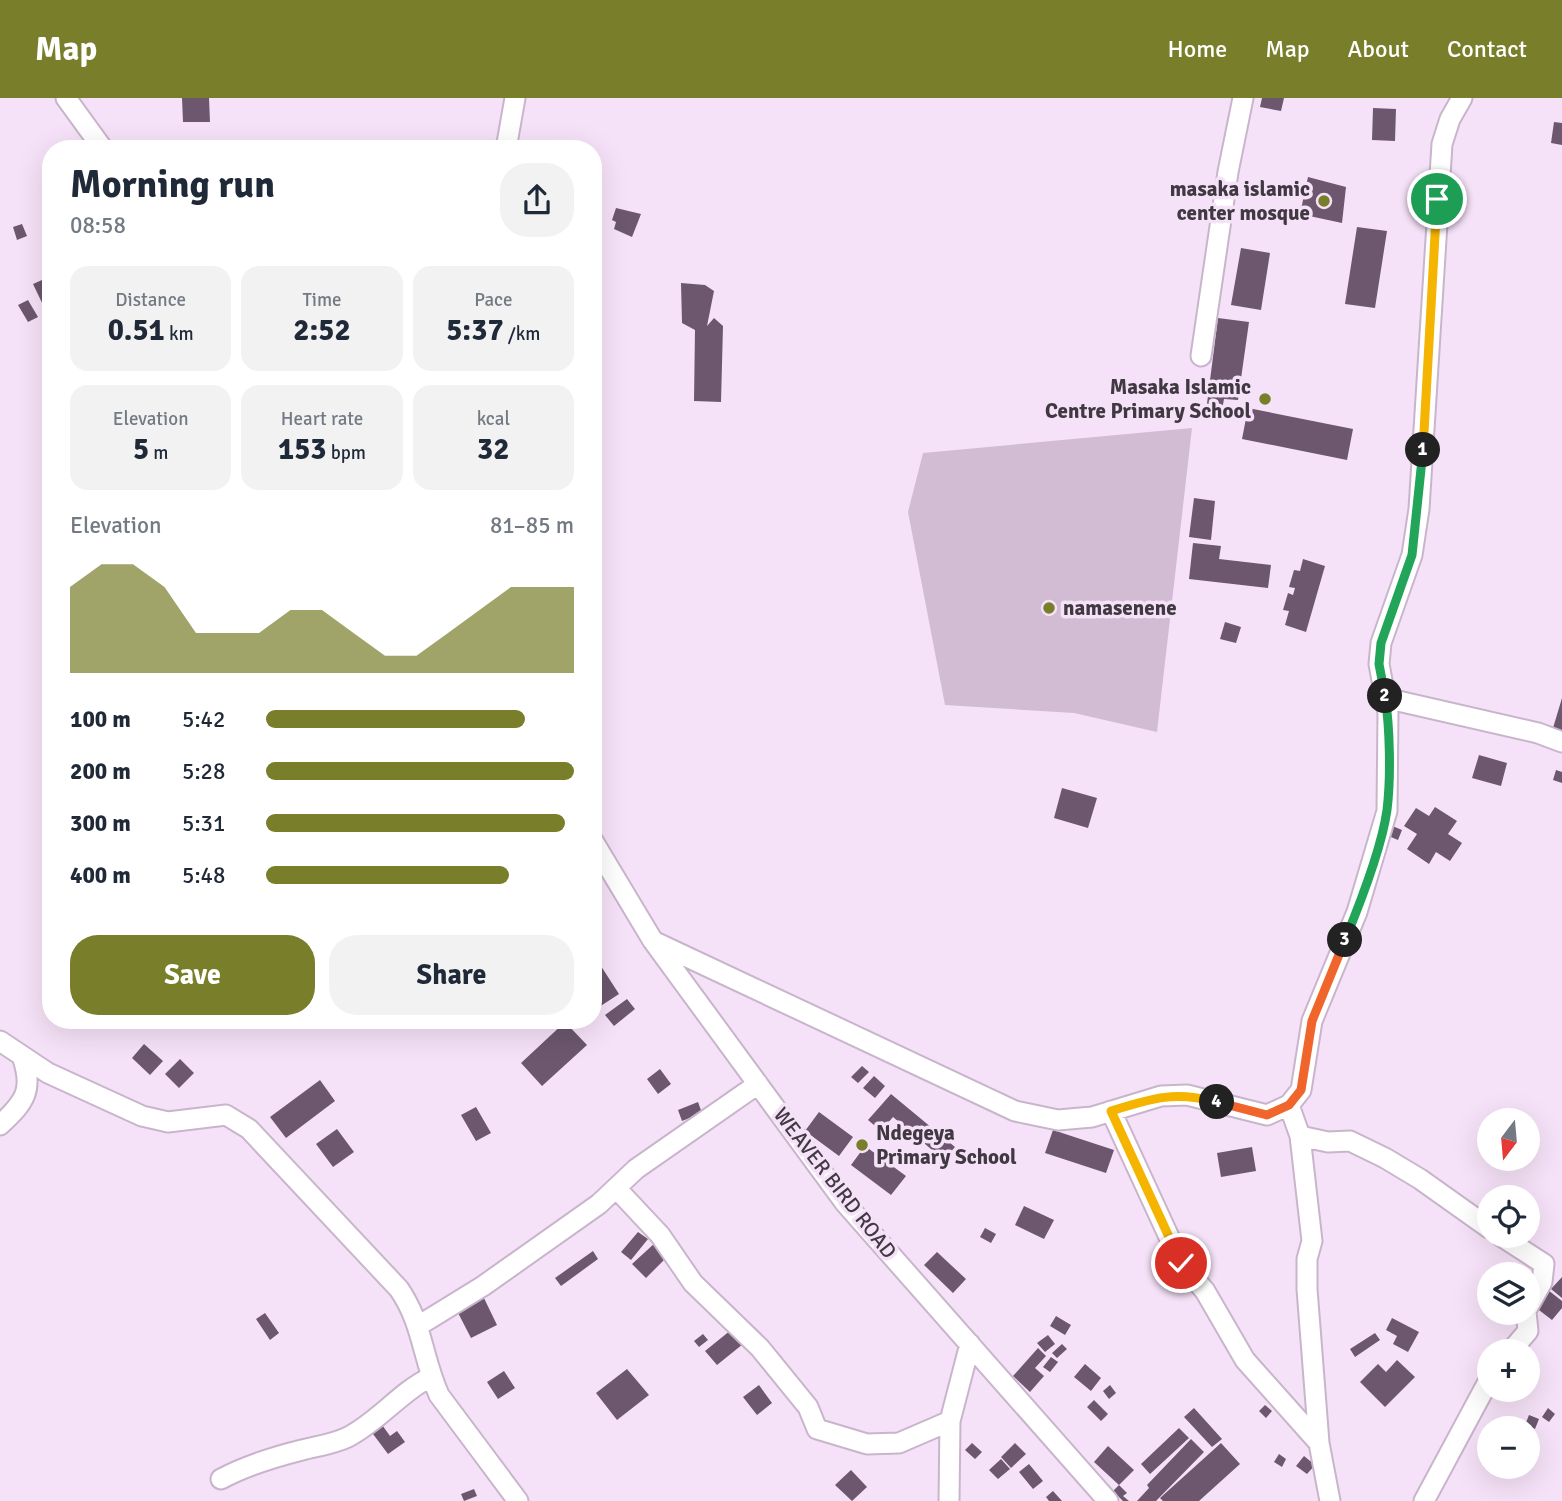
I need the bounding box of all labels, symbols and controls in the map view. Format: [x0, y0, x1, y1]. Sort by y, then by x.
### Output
text: Map [35, 29, 97, 70]
text: Home [1167, 34, 1227, 64]
text: Map [1265, 34, 1310, 64]
text: About [1348, 34, 1409, 64]
text: Contact [1447, 34, 1527, 64]
text: Morning run [70, 161, 275, 208]
button: share [500, 163, 574, 237]
pin [1407, 169, 1467, 229]
place label: masaka islamic center mosque [1170, 176, 1310, 226]
icon: arrive [1418, 180, 1456, 218]
marker: masaka islamic center mosque [1316, 193, 1332, 209]
text: 08:58 [70, 211, 126, 240]
text: Distance [115, 288, 186, 312]
text: Time [302, 288, 342, 312]
text: Pace [474, 288, 512, 312]
text: 0.51 [108, 312, 165, 349]
text: 2:52 [293, 312, 351, 349]
text: 5:37 [446, 312, 504, 349]
text: km [165, 322, 194, 346]
text: /km [504, 322, 540, 346]
place label: Masaka Islamic Centre Primary School [1045, 374, 1251, 424]
marker: Masaka Islamic Centre Primary School [1257, 391, 1273, 407]
text: Elevation [113, 407, 189, 431]
text: Heart rate [281, 407, 363, 431]
text: kcal [477, 407, 510, 431]
text: 5 [133, 431, 149, 468]
text: 153 [278, 431, 327, 468]
text: 32 [477, 431, 510, 468]
pin: 1 [1406, 432, 1440, 468]
text: 1 [1417, 437, 1428, 461]
text: m [149, 441, 168, 465]
text: bpm [327, 441, 366, 465]
text: Elevation [70, 511, 162, 540]
text: 81–85 m [490, 511, 574, 540]
place label: namasenene [1063, 595, 1177, 621]
marker: namasenene [1041, 600, 1057, 616]
pin: 2 [1368, 678, 1402, 714]
text: 2 [1379, 683, 1390, 707]
text: 100 m [70, 705, 131, 734]
text: 5:42 [182, 705, 225, 734]
text: 200 m [70, 757, 131, 786]
text: 5:28 [182, 757, 225, 786]
text: 300 m [70, 809, 131, 838]
text: 5:31 [182, 809, 225, 838]
text: 400 m [70, 861, 131, 890]
text: 5:48 [182, 861, 225, 890]
pin: 3 [1328, 922, 1362, 958]
text: 3 [1339, 927, 1350, 951]
button: Save [70, 935, 315, 1015]
button: Share [329, 935, 574, 1015]
pin: 4 [1200, 1084, 1234, 1119]
text: 4 [1211, 1089, 1222, 1113]
street label: WEAVER BIRD ROAD [768, 1102, 902, 1264]
north arrow [1477, 1108, 1540, 1171]
map controls [1477, 1108, 1540, 1479]
place label: Ndegeya Primary School [876, 1120, 1017, 1170]
marker: Ndegeya Primary School [854, 1137, 870, 1153]
button: locate [1477, 1185, 1540, 1248]
pin [1151, 1233, 1211, 1293]
icon: check [1162, 1244, 1200, 1282]
button: layers [1477, 1262, 1540, 1325]
button: + [1477, 1339, 1540, 1402]
button: − [1477, 1416, 1540, 1479]

